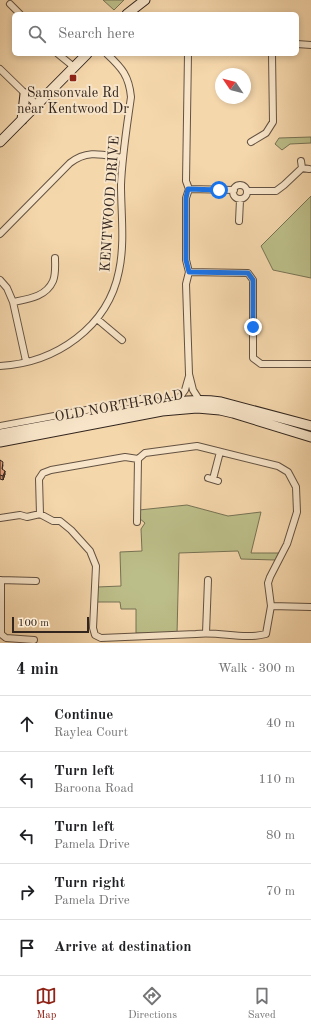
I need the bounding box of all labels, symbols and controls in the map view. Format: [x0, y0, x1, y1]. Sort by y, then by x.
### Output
search box [12, 12, 299, 56]
icon: search [26, 23, 48, 45]
text: Search here [58, 27, 135, 42]
north arrow [215, 68, 251, 104]
marker: Samsonvale Rd near Kentwood Dr [68, 73, 78, 83]
place label: Samsonvale Rd near Kentwood Dr [17, 86, 129, 116]
street label: KENTWOOD DRIVE [98, 135, 122, 273]
route start [210, 181, 228, 199]
route end [244, 318, 262, 336]
street label: OLD NORTH ROAD [54, 388, 184, 424]
scale bar [12, 615, 89, 634]
text: 100 m [18, 618, 49, 629]
text: 4 min [16, 661, 59, 678]
text: Walk · 300 m [218, 662, 295, 675]
text: Continue [54, 708, 113, 723]
icon: ahead [16, 713, 38, 735]
text: 40 m [266, 717, 295, 730]
text: Raylea Court [54, 726, 128, 739]
text: Turn left [54, 764, 114, 779]
icon: left [16, 769, 38, 791]
text: 110 m [258, 773, 295, 786]
text: Baroona Road [54, 782, 134, 795]
text: Turn left [54, 820, 114, 835]
icon: left [16, 825, 38, 847]
text: 80 m [266, 829, 295, 842]
text: Pamela Drive [54, 838, 130, 851]
text: Turn right [54, 876, 125, 891]
icon: right [16, 881, 38, 903]
text: 70 m [266, 885, 295, 898]
text: Pamela Drive [54, 894, 130, 907]
icon: arrive [16, 937, 38, 959]
text: Arrive at destination [54, 940, 192, 955]
tab: Map [35, 985, 57, 1023]
tab: Directions [128, 985, 177, 1023]
tab: Saved [248, 985, 276, 1023]

